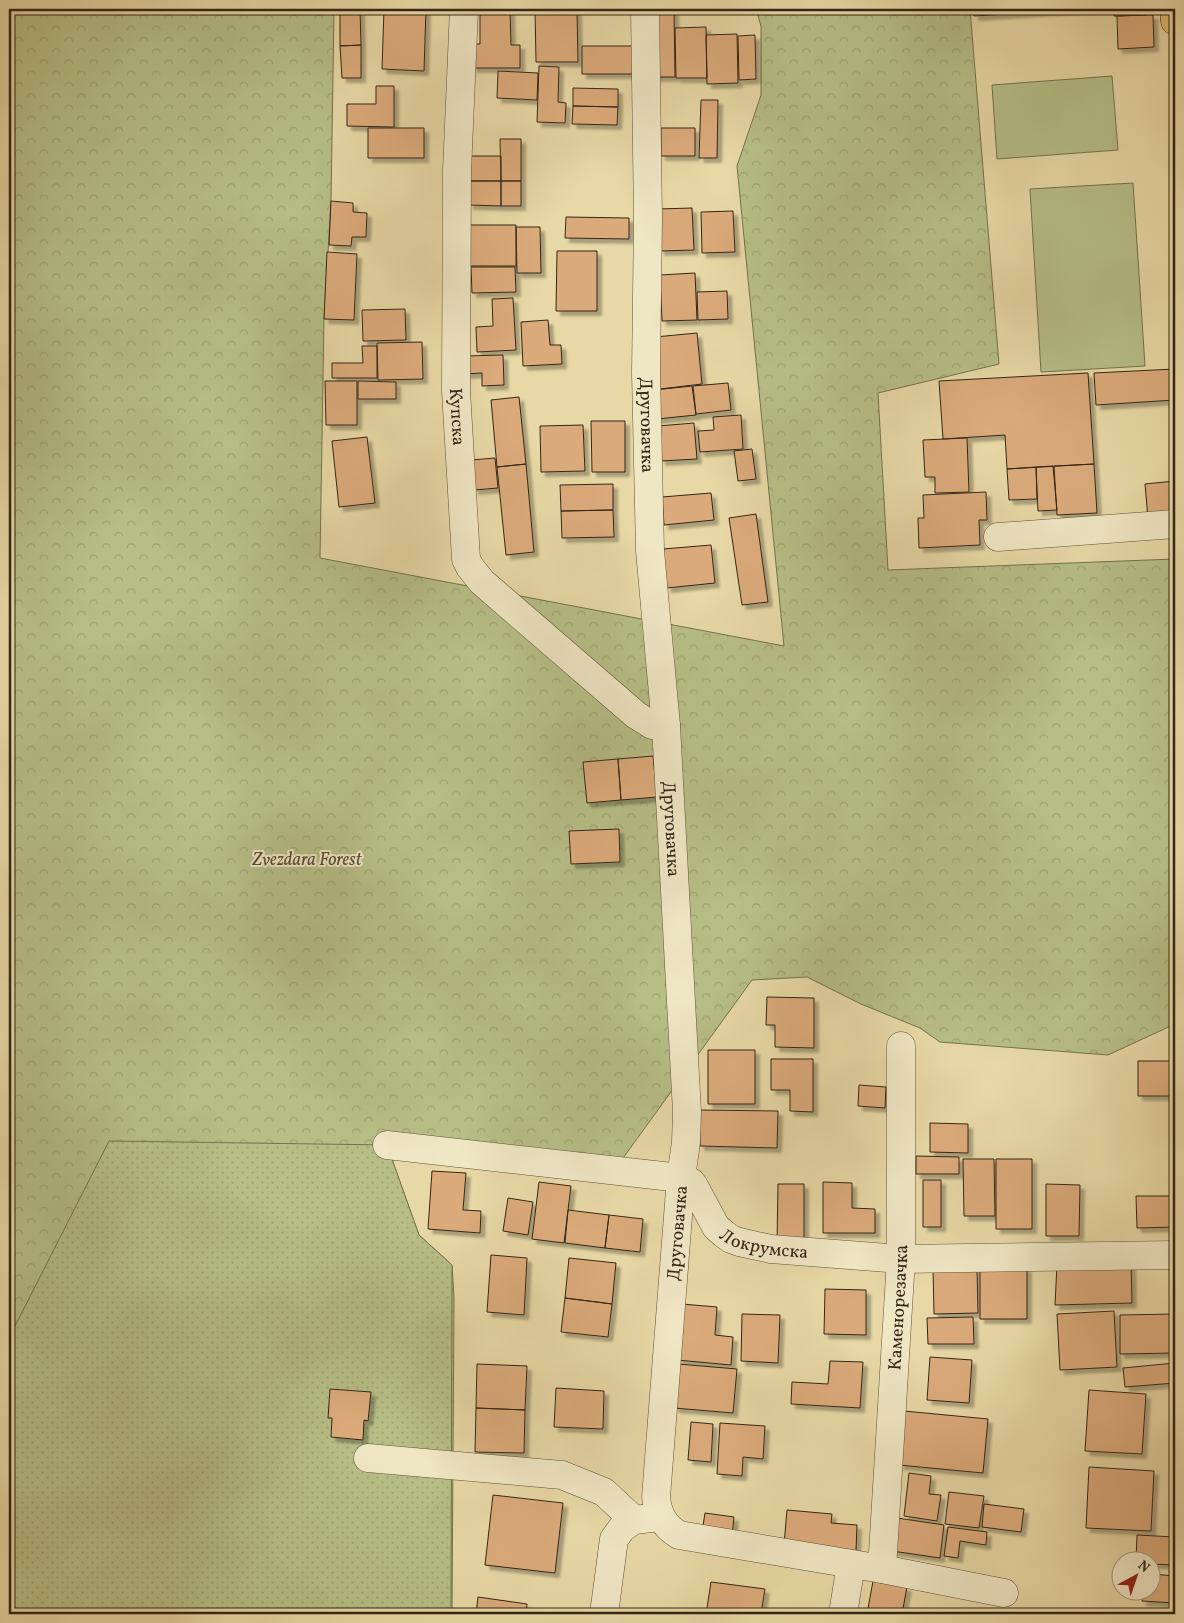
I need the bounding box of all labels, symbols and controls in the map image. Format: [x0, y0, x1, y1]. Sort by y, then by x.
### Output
street label: Друговачка [632, 377, 659, 473]
street label: Купска [442, 387, 470, 447]
street label: Друговачка [655, 781, 685, 878]
park label: Zvezdara Forest [251, 848, 363, 873]
street label: Друговачка [662, 1184, 695, 1282]
street label: Локрумска [714, 1223, 809, 1266]
street label: Каменорезачка [883, 1245, 915, 1371]
north arrow [1112, 1550, 1162, 1600]
text: N [1133, 1557, 1153, 1578]

